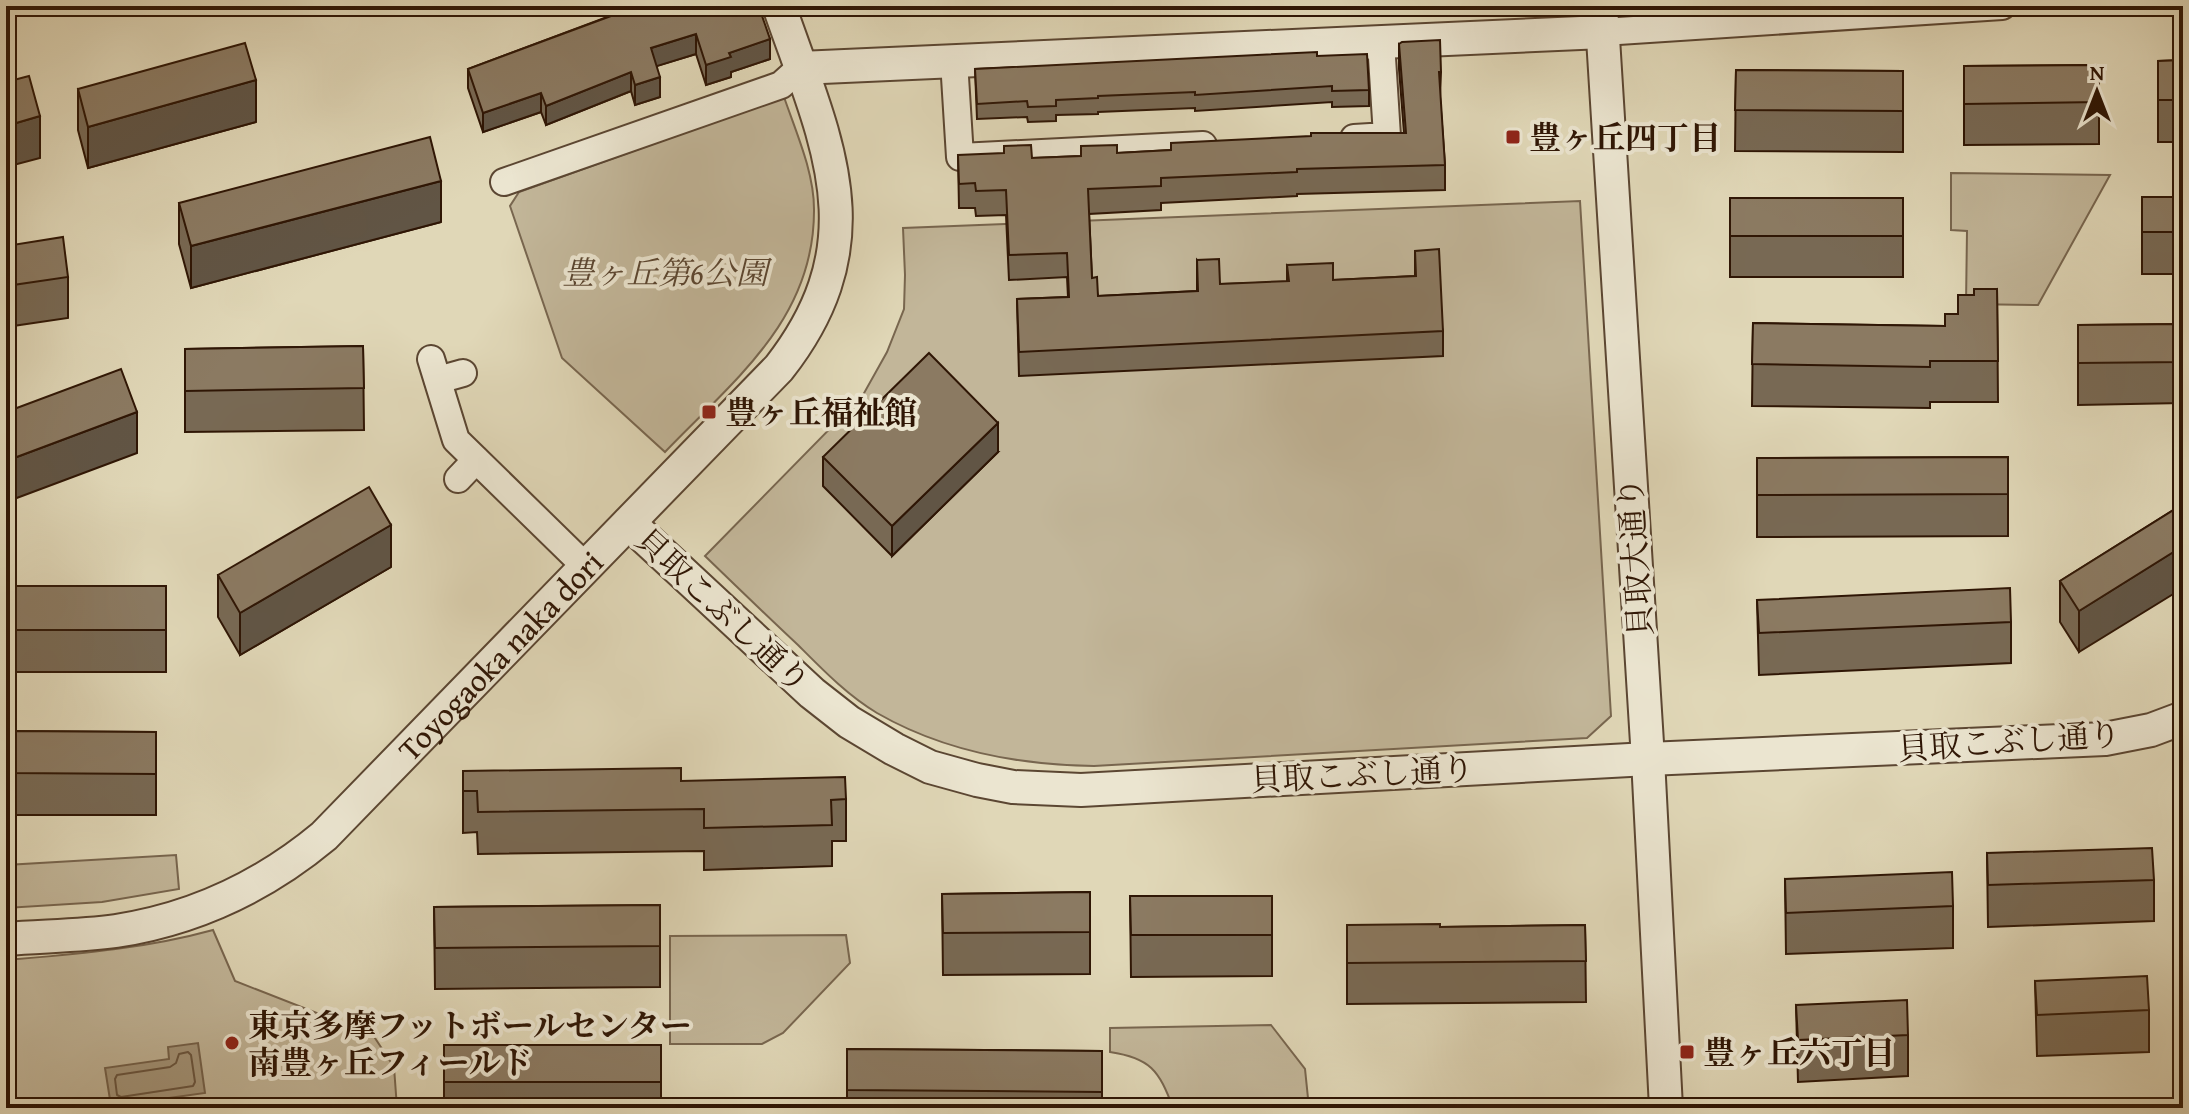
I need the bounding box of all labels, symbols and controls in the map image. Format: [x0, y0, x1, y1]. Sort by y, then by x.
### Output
north arrow [2057, 52, 2137, 132]
text: N [2090, 56, 2105, 88]
place label: 豊ヶ丘四丁目 [1529, 114, 1721, 161]
marker: 豊ヶ丘四丁目 [1504, 128, 1522, 146]
park label: 豊ヶ丘第6公園 [562, 249, 773, 296]
place label: 豊ヶ丘福祉館 [725, 389, 917, 436]
marker: 豊ヶ丘福祉館 [700, 403, 718, 421]
street label: 貝取大通り [1606, 476, 1664, 638]
street label: 貝取こぶし通り [625, 516, 821, 704]
street label: Toyogaoka naka dori [386, 539, 613, 771]
street label: 貝取こぶし通り [1896, 710, 2122, 772]
street label: 貝取こぶし通り [1249, 745, 1475, 803]
place label: 東京多摩フットボールセンター 南豊ヶ丘フィールド [248, 1002, 692, 1086]
place label: 豊ヶ丘六丁目 [1703, 1029, 1895, 1076]
marker: 東京多摩フットボールセンター 南豊ヶ丘フィールド [223, 1034, 241, 1052]
marker: 豊ヶ丘六丁目 [1678, 1043, 1696, 1061]

